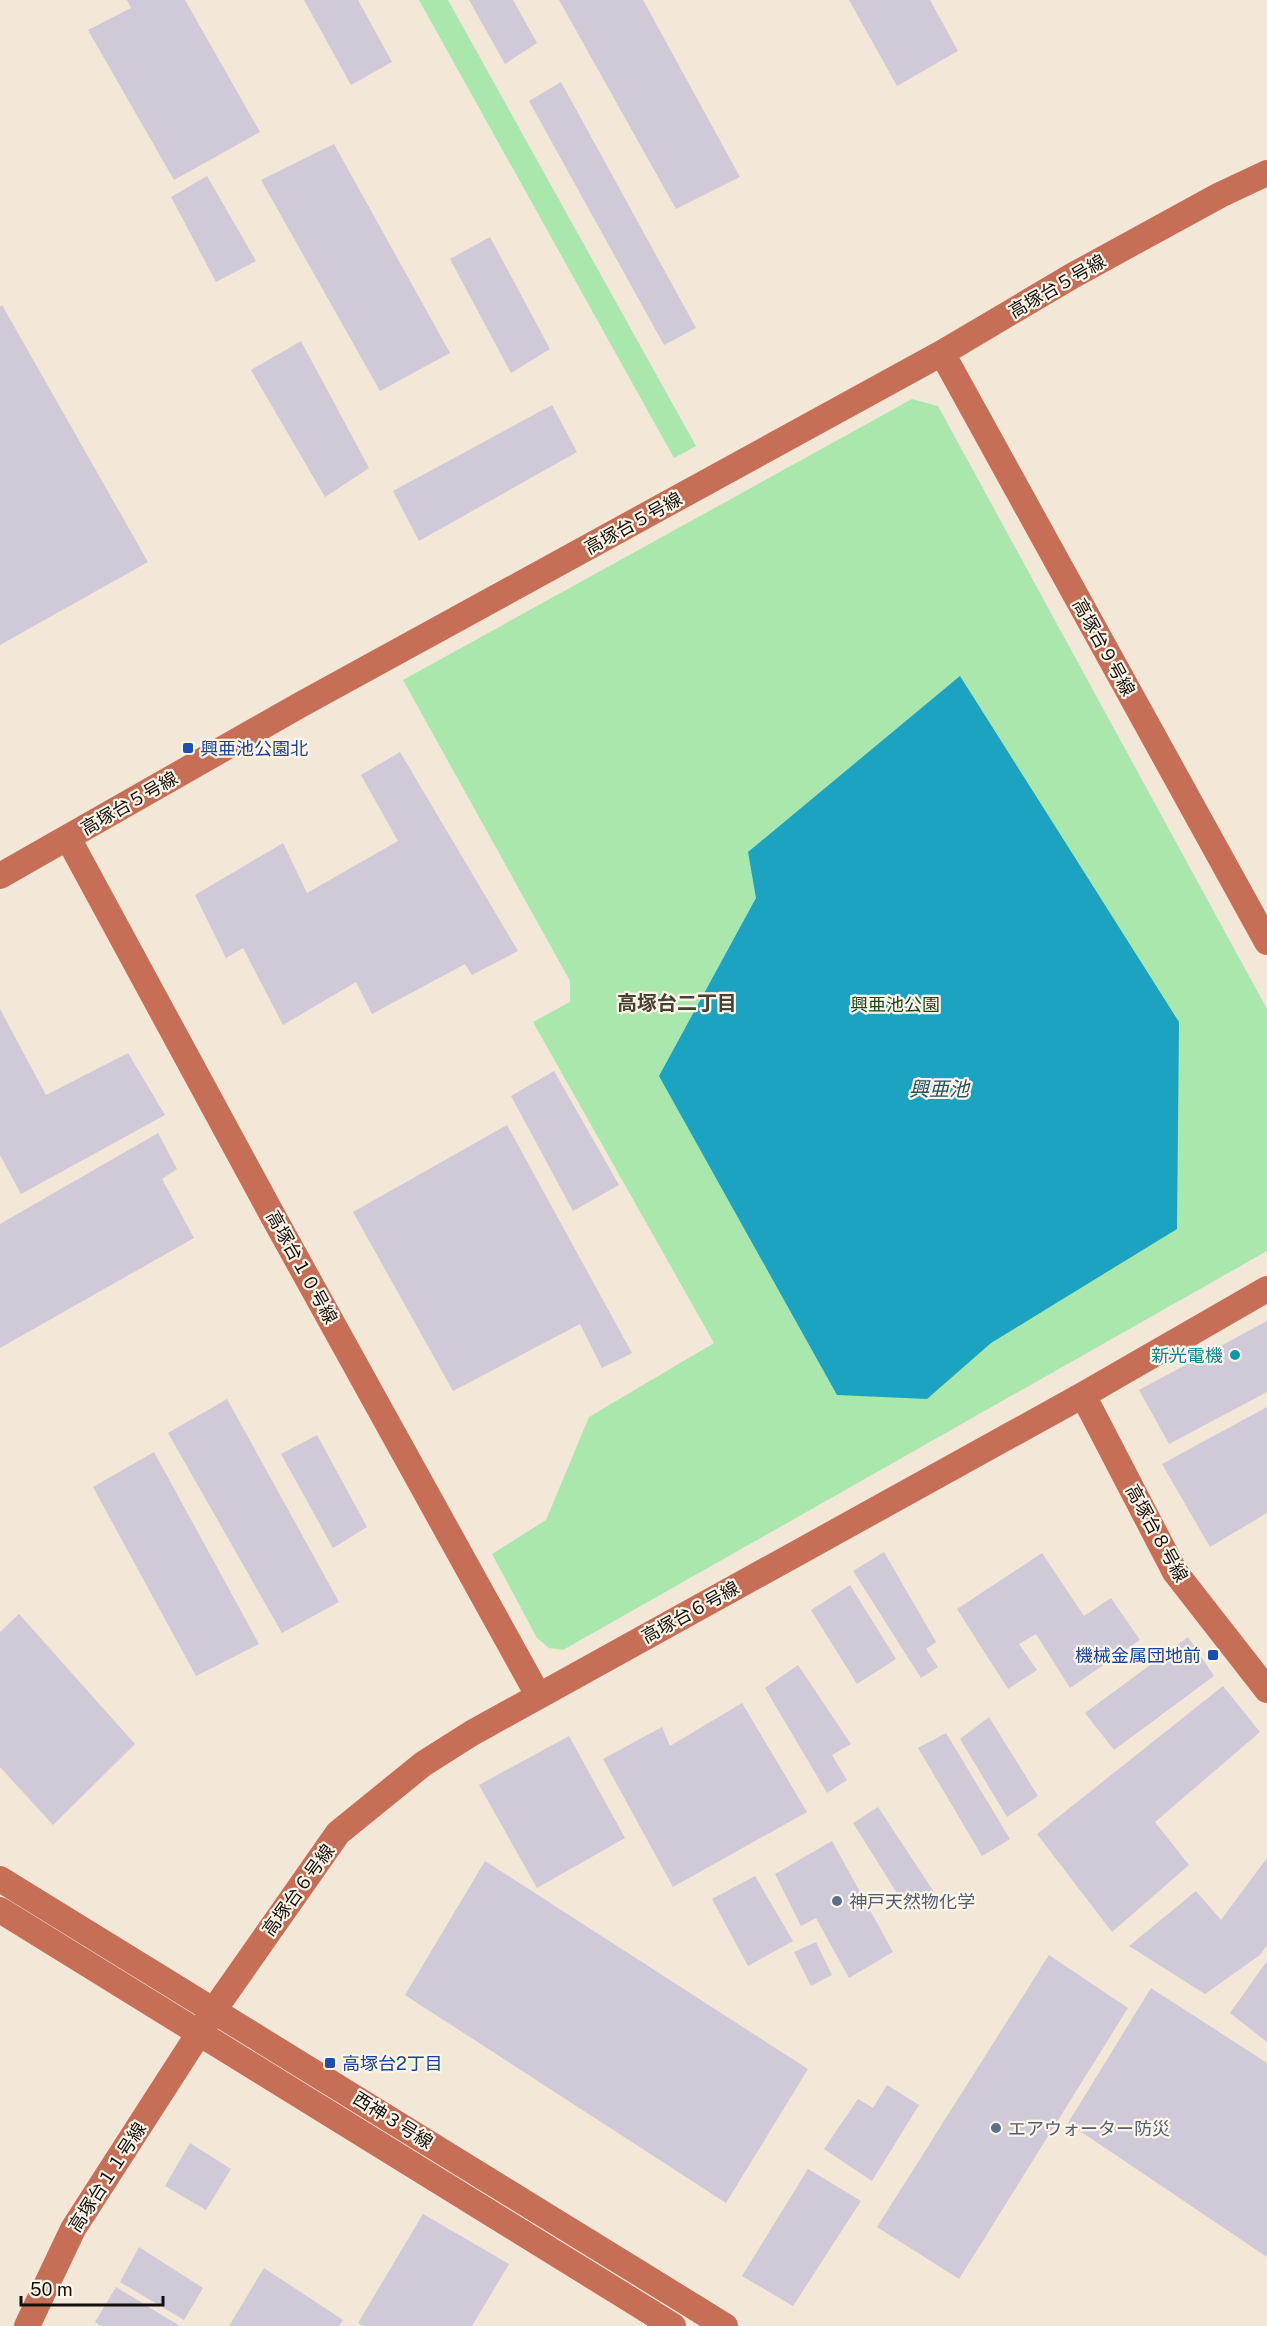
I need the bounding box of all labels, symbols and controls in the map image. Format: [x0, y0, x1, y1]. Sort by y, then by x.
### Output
street label: 高塚台５号線 [1005, 250, 1109, 322]
street label: 高塚台５号線 [581, 488, 685, 558]
street label: 高塚台９号線 [1069, 595, 1139, 699]
place label: 興亜池公園北 [200, 738, 308, 759]
marker: 興亜池公園北 [181, 741, 195, 755]
street label: 高塚台５号線 [77, 767, 181, 839]
district label: 高塚台二丁目 [617, 991, 737, 1015]
park label: 興亜池公園 [850, 994, 940, 1015]
water label: 興亜池 [909, 1077, 971, 1101]
street label: 高塚台１０号線 [262, 1207, 342, 1327]
place label: 新光電機 [1151, 1345, 1223, 1366]
marker: 新光電機 [1228, 1348, 1242, 1362]
street label: 高塚台８号線 [1122, 1481, 1192, 1585]
street label: 高塚台６号線 [638, 1577, 742, 1647]
place label: 機械金属団地前 [1075, 1645, 1201, 1666]
marker: 機械金属団地前 [1206, 1648, 1220, 1662]
street label: 高塚台６号線 [258, 1840, 338, 1940]
place label: 神戸天然物化学 [849, 1891, 975, 1912]
marker: 神戸天然物化学 [830, 1894, 844, 1908]
place label: 高塚台2丁目 [342, 2053, 443, 2074]
marker: 高塚台2丁目 [323, 2056, 337, 2070]
street label: 西神３号線 [349, 2087, 437, 2153]
street label: 高塚台１１号線 [64, 2118, 150, 2236]
place label: エアウォーター防災 [1008, 2118, 1170, 2139]
marker: エアウォーター防災 [989, 2121, 1003, 2135]
scale bar [21, 2269, 164, 2307]
text: 50 m [30, 2279, 73, 2300]

